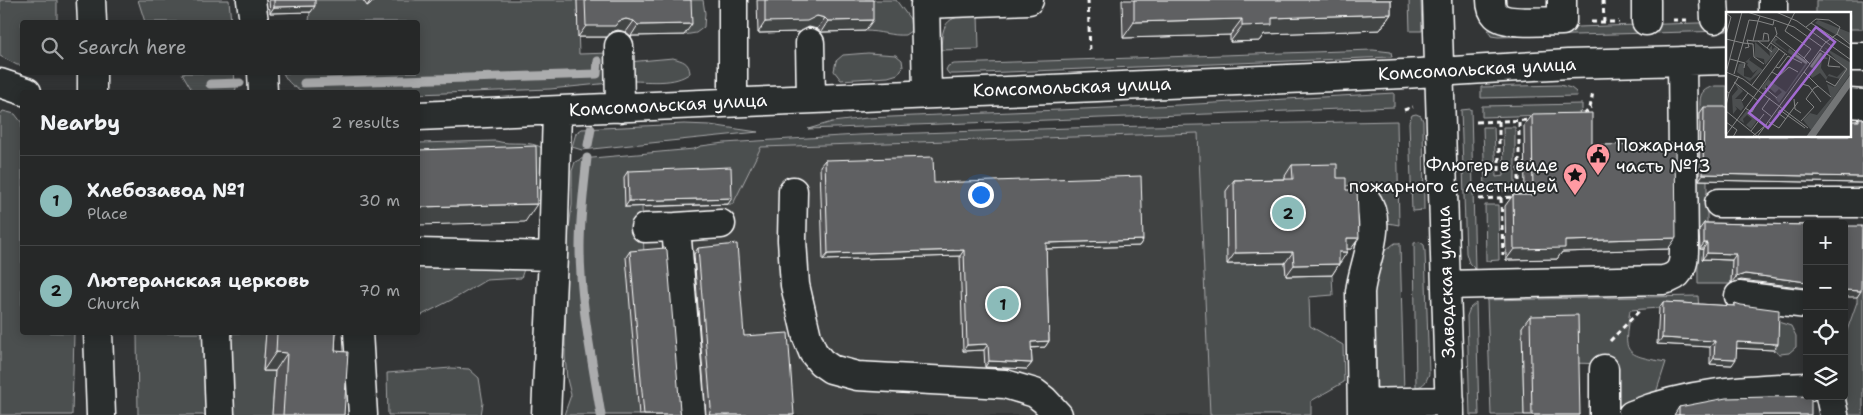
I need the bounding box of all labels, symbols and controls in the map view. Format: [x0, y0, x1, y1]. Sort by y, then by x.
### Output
inset map [1726, 12, 1850, 138]
search box [20, 20, 420, 75]
icon: search [38, 34, 66, 62]
text: Search here [78, 35, 187, 60]
street label: Комсомольская улица [1377, 52, 1577, 86]
street label: Комсомольская улица [972, 72, 1172, 102]
street label: Комсомольская улица [568, 88, 768, 122]
text: Nearby [40, 109, 120, 137]
text: 2 results [331, 112, 400, 133]
place label: Пожарная часть №13 [1616, 133, 1711, 178]
public building icon: Пожарная часть №13 [1585, 142, 1611, 176]
place label: Флюгер в виде пожарного с лестницей [1349, 153, 1558, 198]
place icon: Флюгер в виде пожарного с лестницей [1562, 162, 1588, 196]
text: Хлебозавод №1 [87, 178, 245, 203]
your location [968, 182, 994, 208]
text: 1 [52, 190, 60, 211]
text: 30 m [359, 190, 400, 211]
pin: 2 [1272, 194, 1304, 232]
text: Place [87, 203, 128, 224]
street label: Заводская улица [1431, 205, 1461, 359]
map controls [1803, 220, 1848, 400]
button: + [1803, 220, 1848, 265]
button: − [1803, 265, 1848, 310]
text: Лютеранская церковь [87, 268, 309, 293]
text: 2 [50, 280, 62, 301]
text: 70 m [359, 280, 400, 301]
pin: 1 [987, 285, 1019, 323]
text: Church [87, 293, 140, 314]
button: locate [1803, 310, 1848, 355]
button: layers [1803, 355, 1848, 400]

